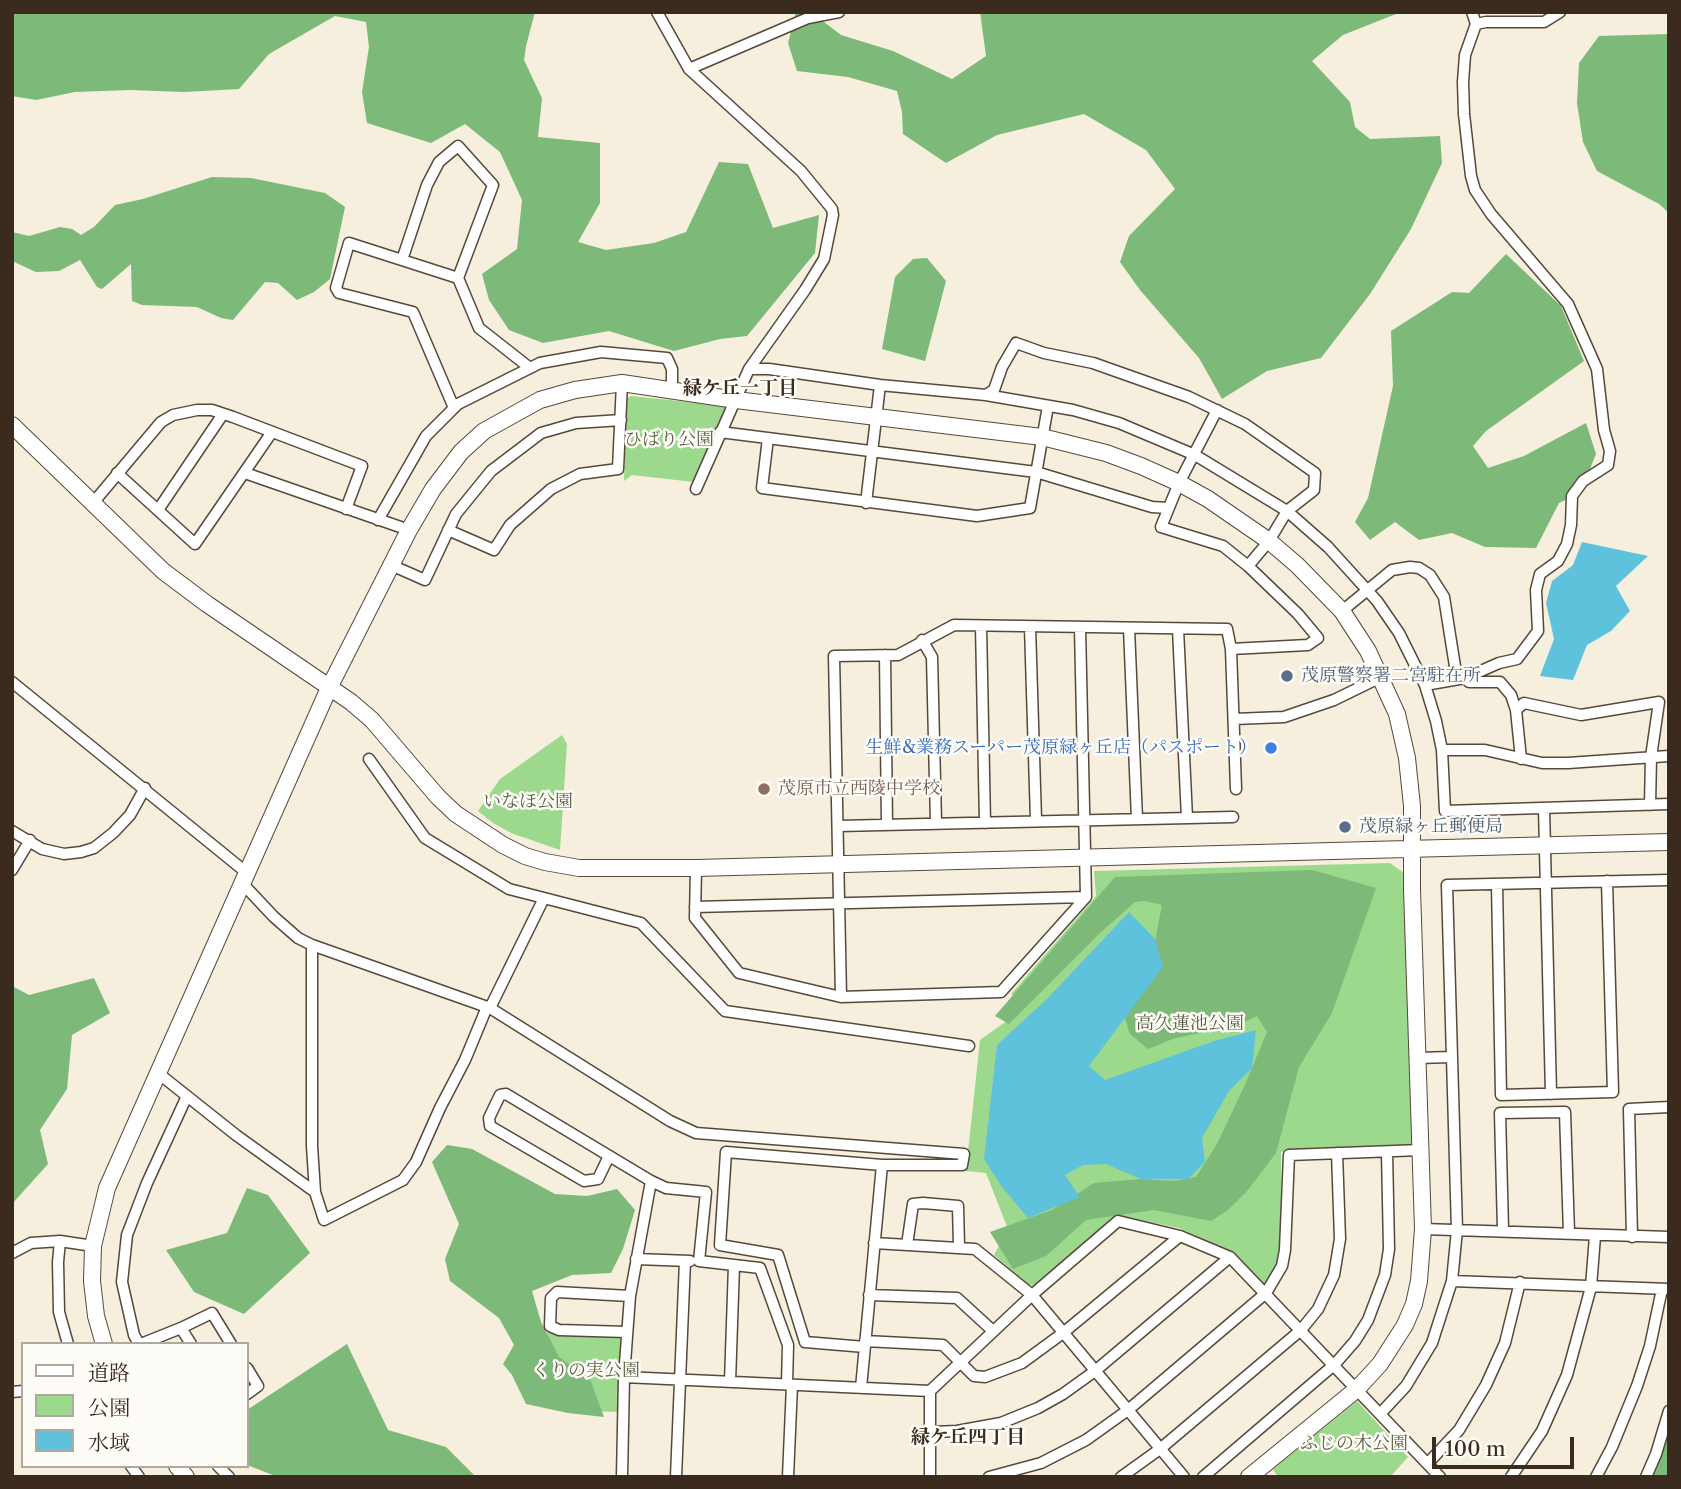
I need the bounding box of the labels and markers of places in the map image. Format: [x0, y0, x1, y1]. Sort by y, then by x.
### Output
place label: 茂原警察署二宮駐在所 [1301, 665, 1481, 687]
marker: 茂原警察署二宮駐在所 [1279, 668, 1295, 684]
place label: 生鮮&業務スーパー茂原緑ヶ丘店（パスポート） [865, 737, 1257, 759]
marker: 生鮮&業務スーパー茂原緑ヶ丘店（パスポート） [1263, 740, 1279, 756]
place label: 茂原市立西陵中学校 [778, 778, 940, 800]
marker: 茂原市立西陵中学校 [756, 781, 772, 797]
place label: 茂原緑ヶ丘郵便局 [1359, 816, 1503, 838]
marker: 茂原緑ヶ丘郵便局 [1337, 819, 1353, 835]

